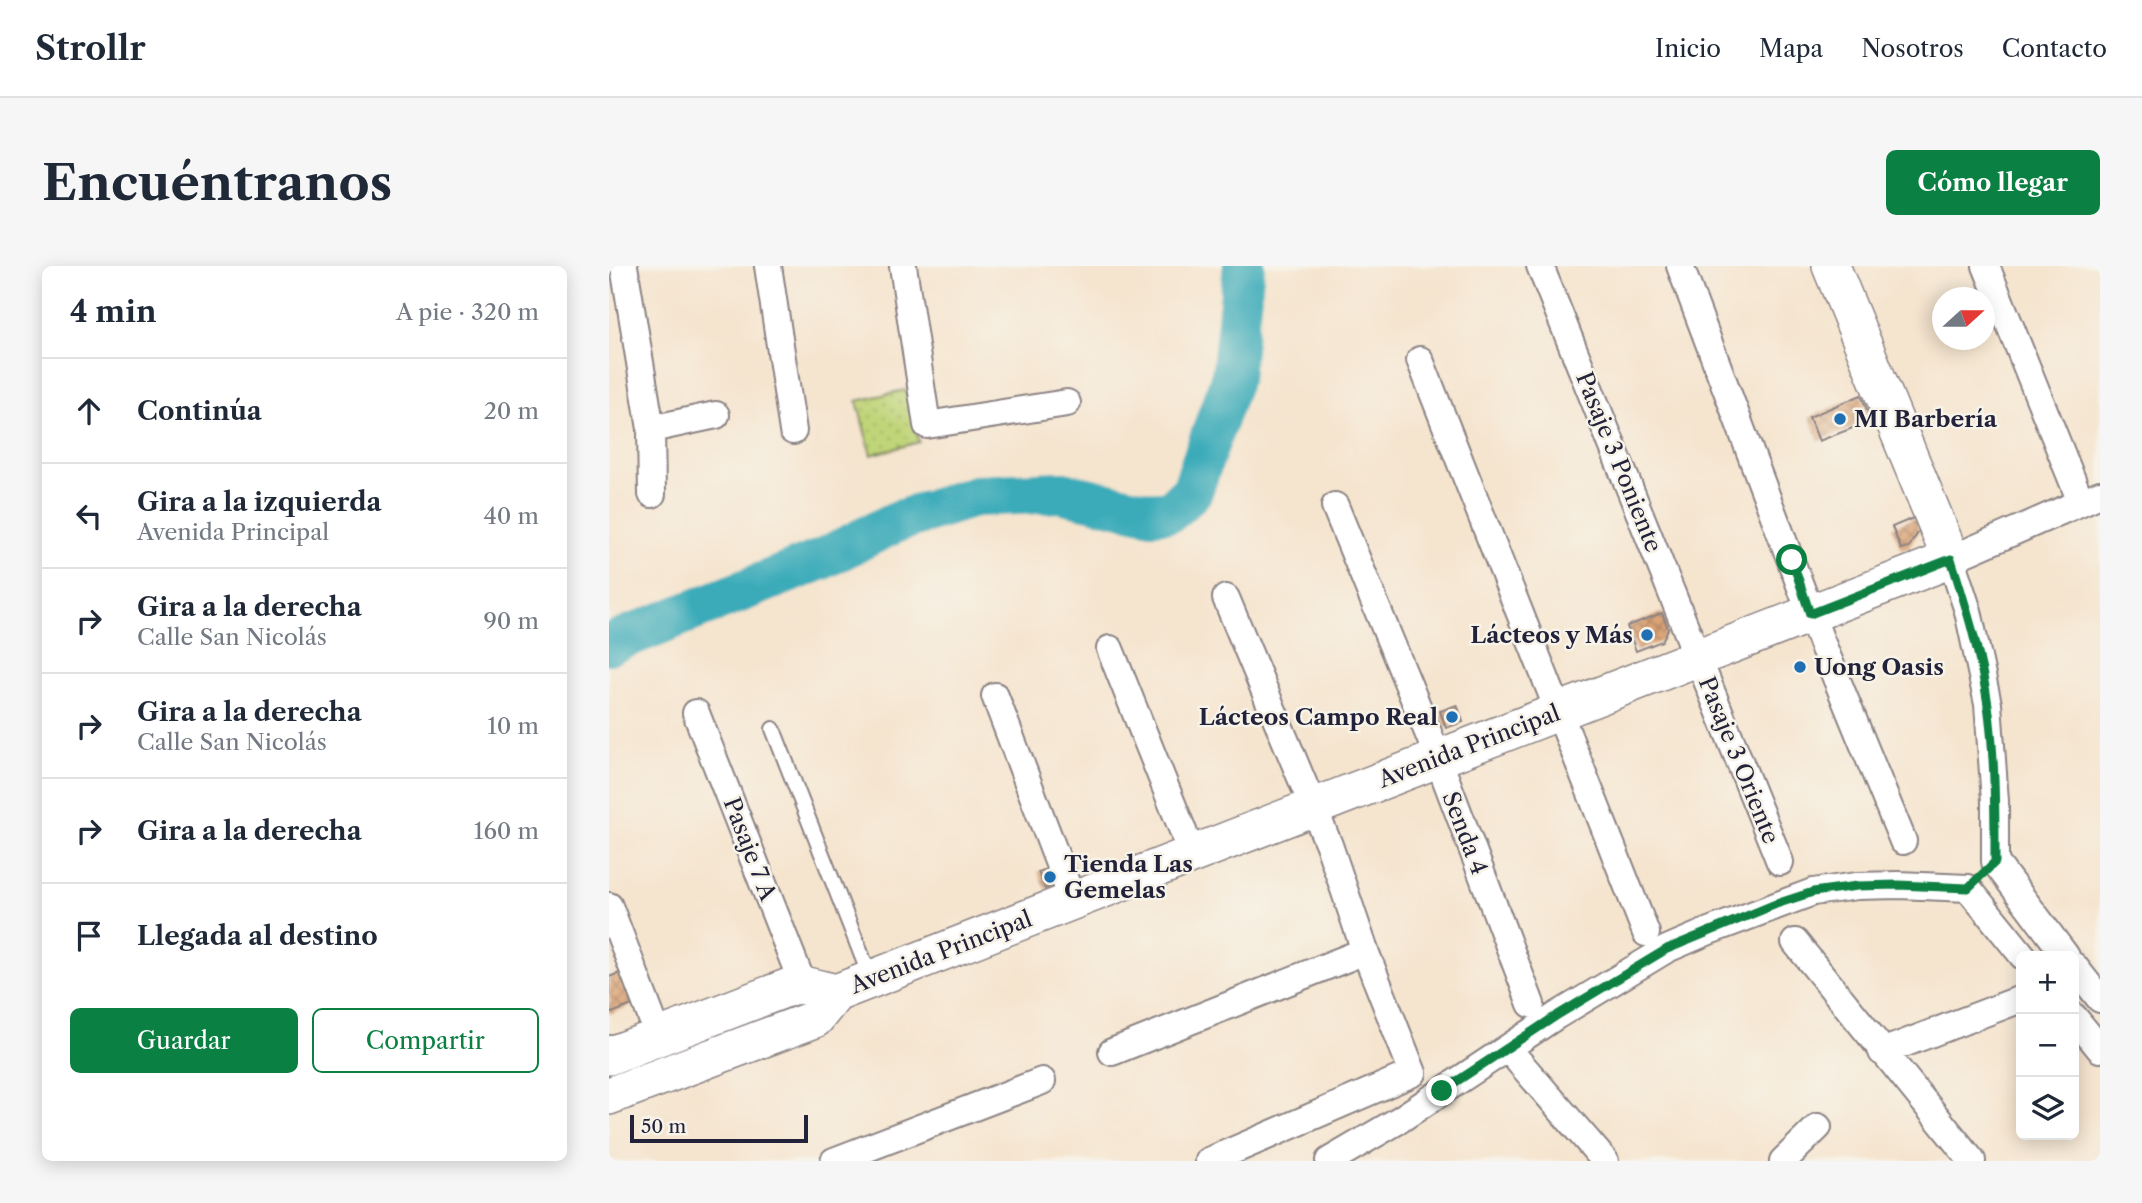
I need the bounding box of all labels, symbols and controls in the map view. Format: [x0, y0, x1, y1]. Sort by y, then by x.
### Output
text: Strollr [35, 28, 146, 69]
text: Inicio [1655, 34, 1721, 63]
text: Mapa [1759, 34, 1823, 63]
text: Nosotros [1861, 34, 1964, 63]
text: Contacto [2002, 34, 2107, 63]
button: Cómo llegar [1886, 150, 2100, 215]
text: Encuéntranos [42, 152, 392, 213]
north arrow [1932, 287, 1995, 350]
text: 4 min [70, 293, 156, 330]
text: A pie · 320 m [396, 298, 539, 326]
street label: Pasaje 3 Poniente [1570, 368, 1668, 556]
icon: ahead [70, 392, 108, 430]
text: Continúa [137, 395, 262, 427]
text: 20 m [484, 397, 539, 425]
place label: MI Barbería [1854, 405, 1998, 433]
marker: MI Barbería [1832, 411, 1848, 427]
text: Gira a la izquierda [137, 486, 382, 518]
icon: left [70, 497, 108, 535]
text: 40 m [484, 502, 539, 530]
text: Avenida Principal [137, 518, 329, 546]
route start [1776, 544, 1807, 575]
text: Gira a la derecha [137, 591, 362, 623]
icon: right [70, 602, 108, 640]
text: 90 m [483, 607, 539, 635]
place label: Lácteos y Más [1470, 621, 1633, 649]
text: Calle San Nicolás [137, 623, 327, 651]
marker: Lácteos y Más [1639, 627, 1655, 643]
place label: Uong Oasis [1814, 653, 1944, 681]
marker: Uong Oasis [1792, 659, 1808, 675]
street label: Pasaje 3 Oriente [1693, 672, 1785, 848]
text: Gira a la derecha [137, 696, 362, 728]
street label: Avenida Principal [1373, 698, 1564, 794]
place label: Lácteos Campo Real [1199, 703, 1438, 731]
icon: right [70, 707, 108, 745]
marker: Lácteos Campo Real [1444, 709, 1460, 725]
text: 10 m [487, 712, 539, 740]
text: Calle San Nicolás [137, 728, 327, 756]
street label: Senda 4 [1436, 788, 1494, 878]
street label: Pasaje 7 A [718, 793, 783, 905]
icon: right [70, 812, 108, 850]
text: Gira a la derecha [137, 815, 362, 847]
text: 160 m [474, 817, 539, 845]
place label: Tienda Las Gemelas [1064, 850, 1193, 904]
marker: Tienda Las Gemelas [1042, 869, 1058, 885]
street label: Avenida Principal [845, 904, 1036, 1000]
icon: arrive [70, 917, 108, 955]
text: Llegada al destino [137, 920, 378, 952]
map controls [2016, 951, 2079, 1140]
button: + [2016, 951, 2079, 1014]
button: Guardar [70, 1008, 298, 1073]
button: Compartir [312, 1008, 539, 1073]
button: − [2016, 1014, 2079, 1077]
route end [1426, 1075, 1457, 1106]
button: layers [2016, 1077, 2079, 1140]
scale bar [630, 1112, 809, 1144]
text: 50 m [641, 1115, 686, 1138]

